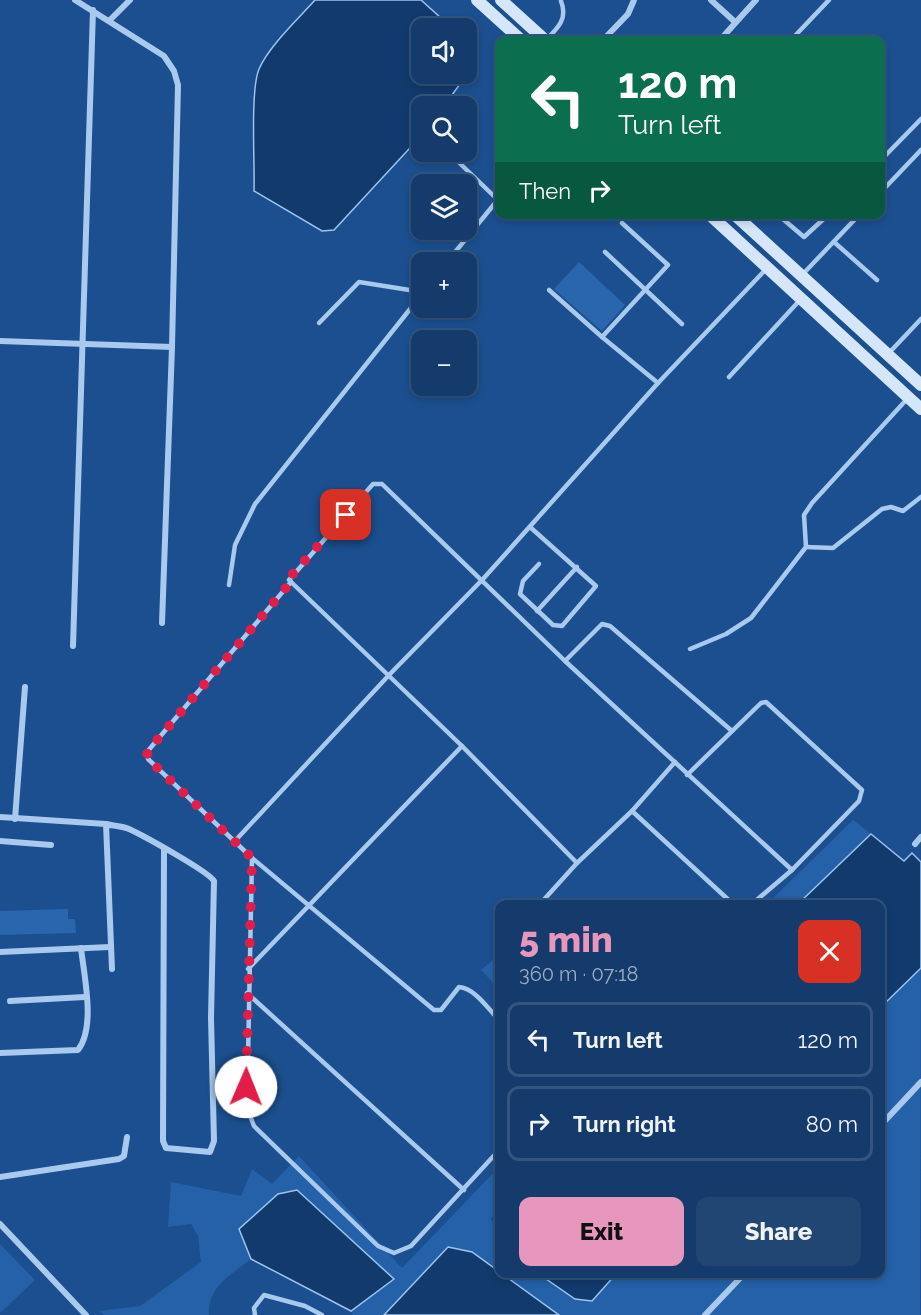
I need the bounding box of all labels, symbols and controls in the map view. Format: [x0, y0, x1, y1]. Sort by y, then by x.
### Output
map controls [411, 18, 477, 396]
button: sound [411, 18, 477, 84]
text: 120 m [618, 59, 737, 108]
icon: left [519, 60, 597, 138]
button: search [411, 96, 477, 162]
text: Turn left [618, 109, 721, 140]
button: layers [411, 174, 477, 240]
icon: right [583, 174, 616, 207]
text: Then [519, 178, 571, 204]
button: + [411, 252, 477, 318]
button: − [411, 330, 477, 396]
pin [320, 489, 371, 540]
icon: arrive [329, 498, 362, 531]
text: 5 min [519, 918, 613, 960]
button: close [798, 920, 861, 983]
text: 360 m · 07:18 [519, 962, 638, 986]
icon: left [522, 1023, 555, 1056]
text: Turn left [573, 1027, 663, 1053]
text: 120 m [798, 1027, 858, 1053]
position arrow [214, 1055, 278, 1119]
icon: right [522, 1107, 555, 1140]
text: Turn right [573, 1111, 676, 1137]
text: 80 m [806, 1111, 858, 1137]
button: Exit [519, 1197, 684, 1266]
button: Share [696, 1197, 861, 1266]

